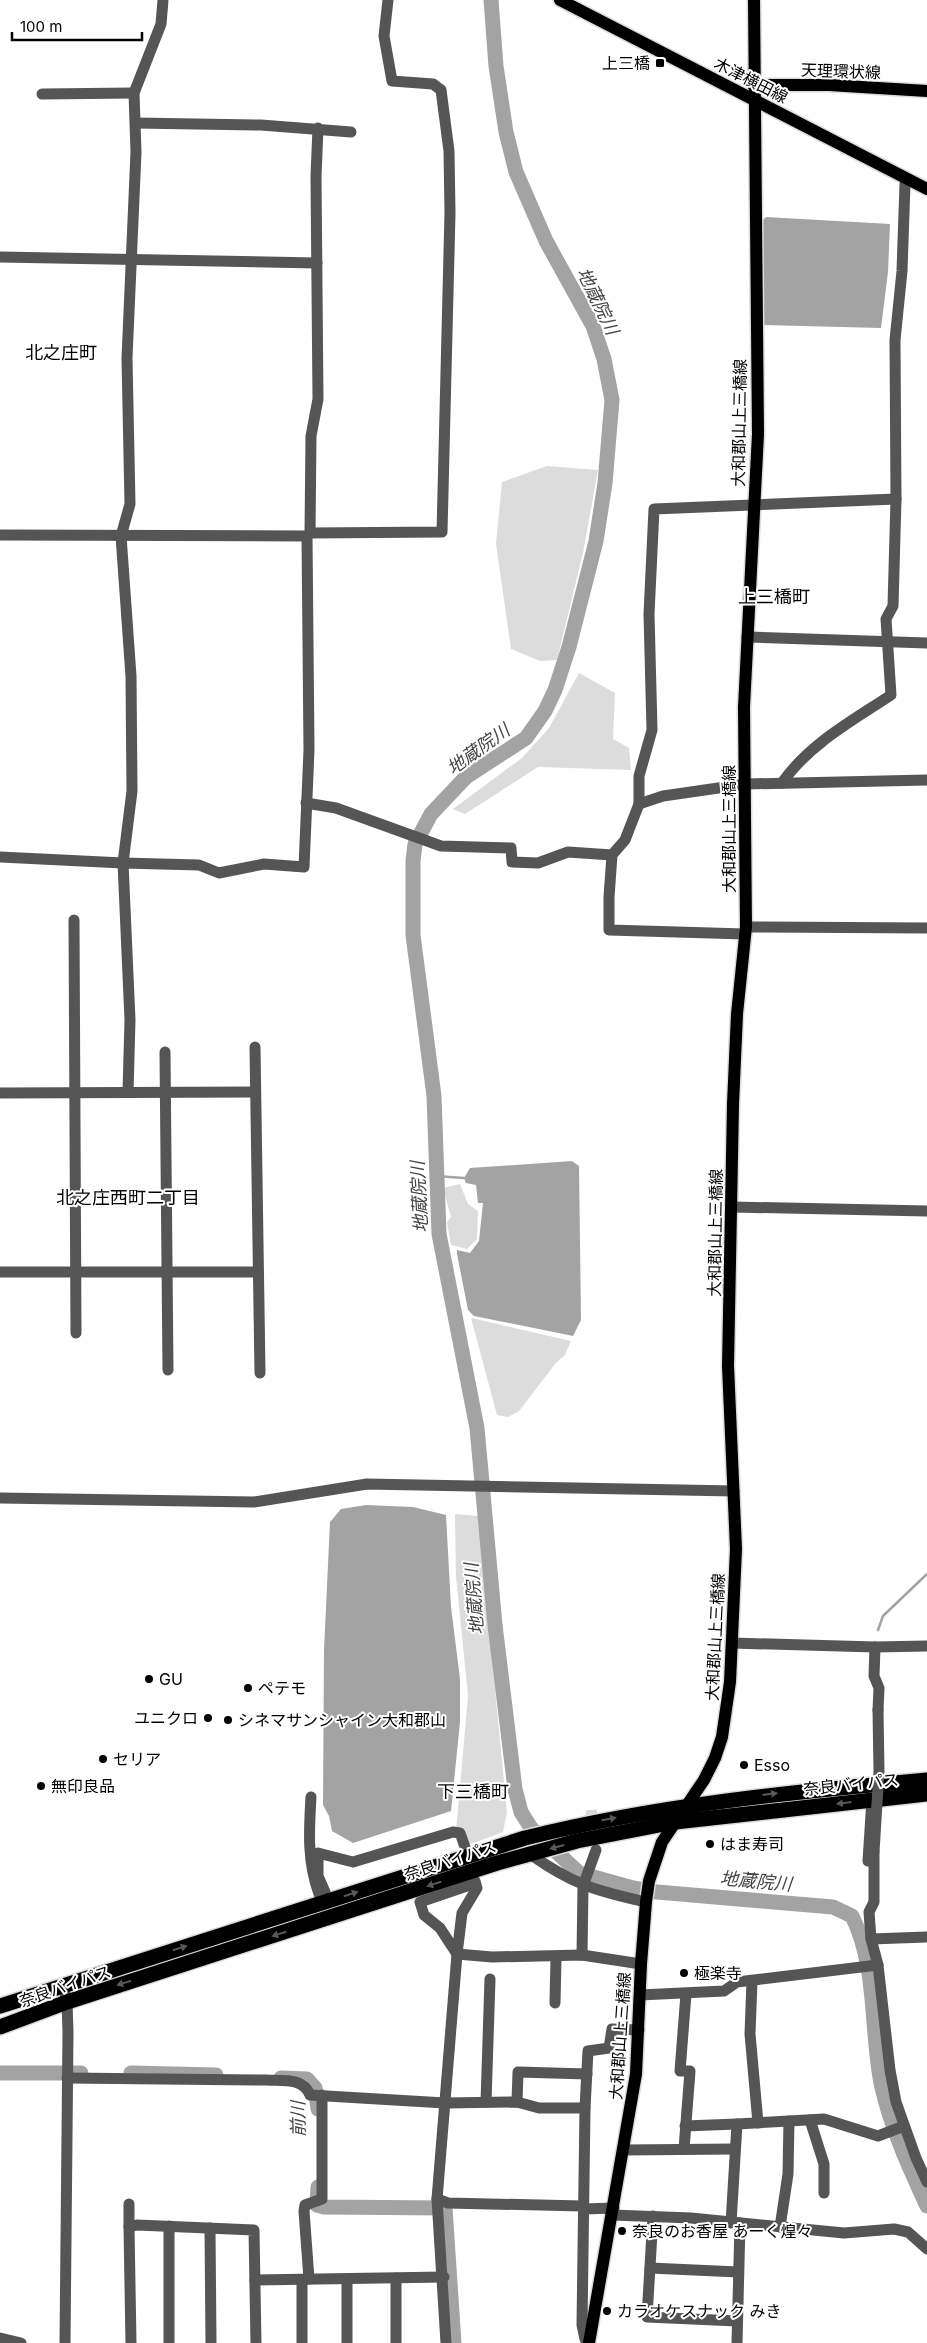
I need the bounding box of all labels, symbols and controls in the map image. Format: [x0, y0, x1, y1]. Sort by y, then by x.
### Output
scale bar [12, 10, 142, 42]
text: 100 m [20, 17, 62, 36]
place label: 上三橋 [602, 53, 650, 73]
street label: 木津横田線 [711, 53, 791, 107]
marker: 上三橋 [654, 57, 666, 69]
street label: 天理環状線 [801, 60, 881, 82]
water label: 地蔵院川 [573, 264, 624, 340]
district label: 北之庄町 [25, 342, 97, 363]
street label: 大和郡山上三橋線 [728, 359, 750, 487]
district label: 上三橋町 [738, 586, 810, 607]
water label: 地蔵院川 [443, 718, 515, 779]
street label: 大和郡山上三橋線 [719, 765, 739, 893]
water label: 地蔵院川 [407, 1159, 431, 1234]
street label: 大和郡山上三橋線 [704, 1169, 726, 1297]
district label: 北之庄西町二丁目 [56, 1187, 200, 1208]
water label: 地蔵院川 [460, 1560, 488, 1636]
street label: 大和郡山上三橋線 [702, 1573, 728, 1701]
place label: GU [159, 1669, 183, 1689]
marker: GU [143, 1673, 155, 1685]
place label: ペテモ [258, 1678, 306, 1698]
marker: ペテモ [242, 1682, 254, 1694]
place label: ユニクロ [134, 1708, 198, 1728]
place label: シネマサンシャイン大和郡山 [238, 1710, 446, 1730]
marker: ユニクロ [202, 1712, 214, 1724]
marker: シネマサンシャイン大和郡山 [222, 1714, 234, 1726]
place label: セリア [113, 1749, 161, 1769]
marker: セリア [97, 1753, 109, 1765]
place label: Esso [754, 1755, 790, 1775]
marker: Esso [738, 1759, 750, 1771]
street label: 奈良バイパス [802, 1769, 900, 1799]
place label: 無印良品 [51, 1776, 115, 1796]
marker: 無印良品 [35, 1780, 47, 1792]
district label: 下三橋町 [437, 1781, 509, 1802]
one-way arrow [762, 1790, 778, 1798]
one-way arrow [835, 1799, 851, 1807]
one-way arrow [601, 1814, 617, 1822]
place label: はま寿司 [720, 1834, 784, 1854]
street label: 奈良バイパス [401, 1836, 499, 1884]
marker: はま寿司 [704, 1838, 716, 1850]
one-way arrow [550, 1843, 565, 1851]
water label: 地蔵院川 [719, 1867, 795, 1895]
one-way arrow [426, 1881, 441, 1888]
one-way arrow [344, 1890, 359, 1898]
one-way arrow [271, 1930, 286, 1938]
one-way arrow [172, 1944, 187, 1951]
street label: 奈良バイパス [17, 1961, 113, 2011]
place label: 極楽寺 [694, 1963, 742, 1983]
marker: 極楽寺 [678, 1967, 690, 1979]
street label: 大和郡山上三橋線 [606, 1971, 634, 2101]
one-way arrow [117, 1980, 132, 1988]
water label: 前川 [287, 2099, 309, 2137]
place label: 奈良のお香屋 あーく煌々 [632, 2221, 813, 2241]
marker: 奈良のお香屋 あーく煌々 [616, 2225, 628, 2237]
place label: カラオケスナック みき [617, 2301, 782, 2321]
marker: カラオケスナック みき [601, 2305, 613, 2317]

